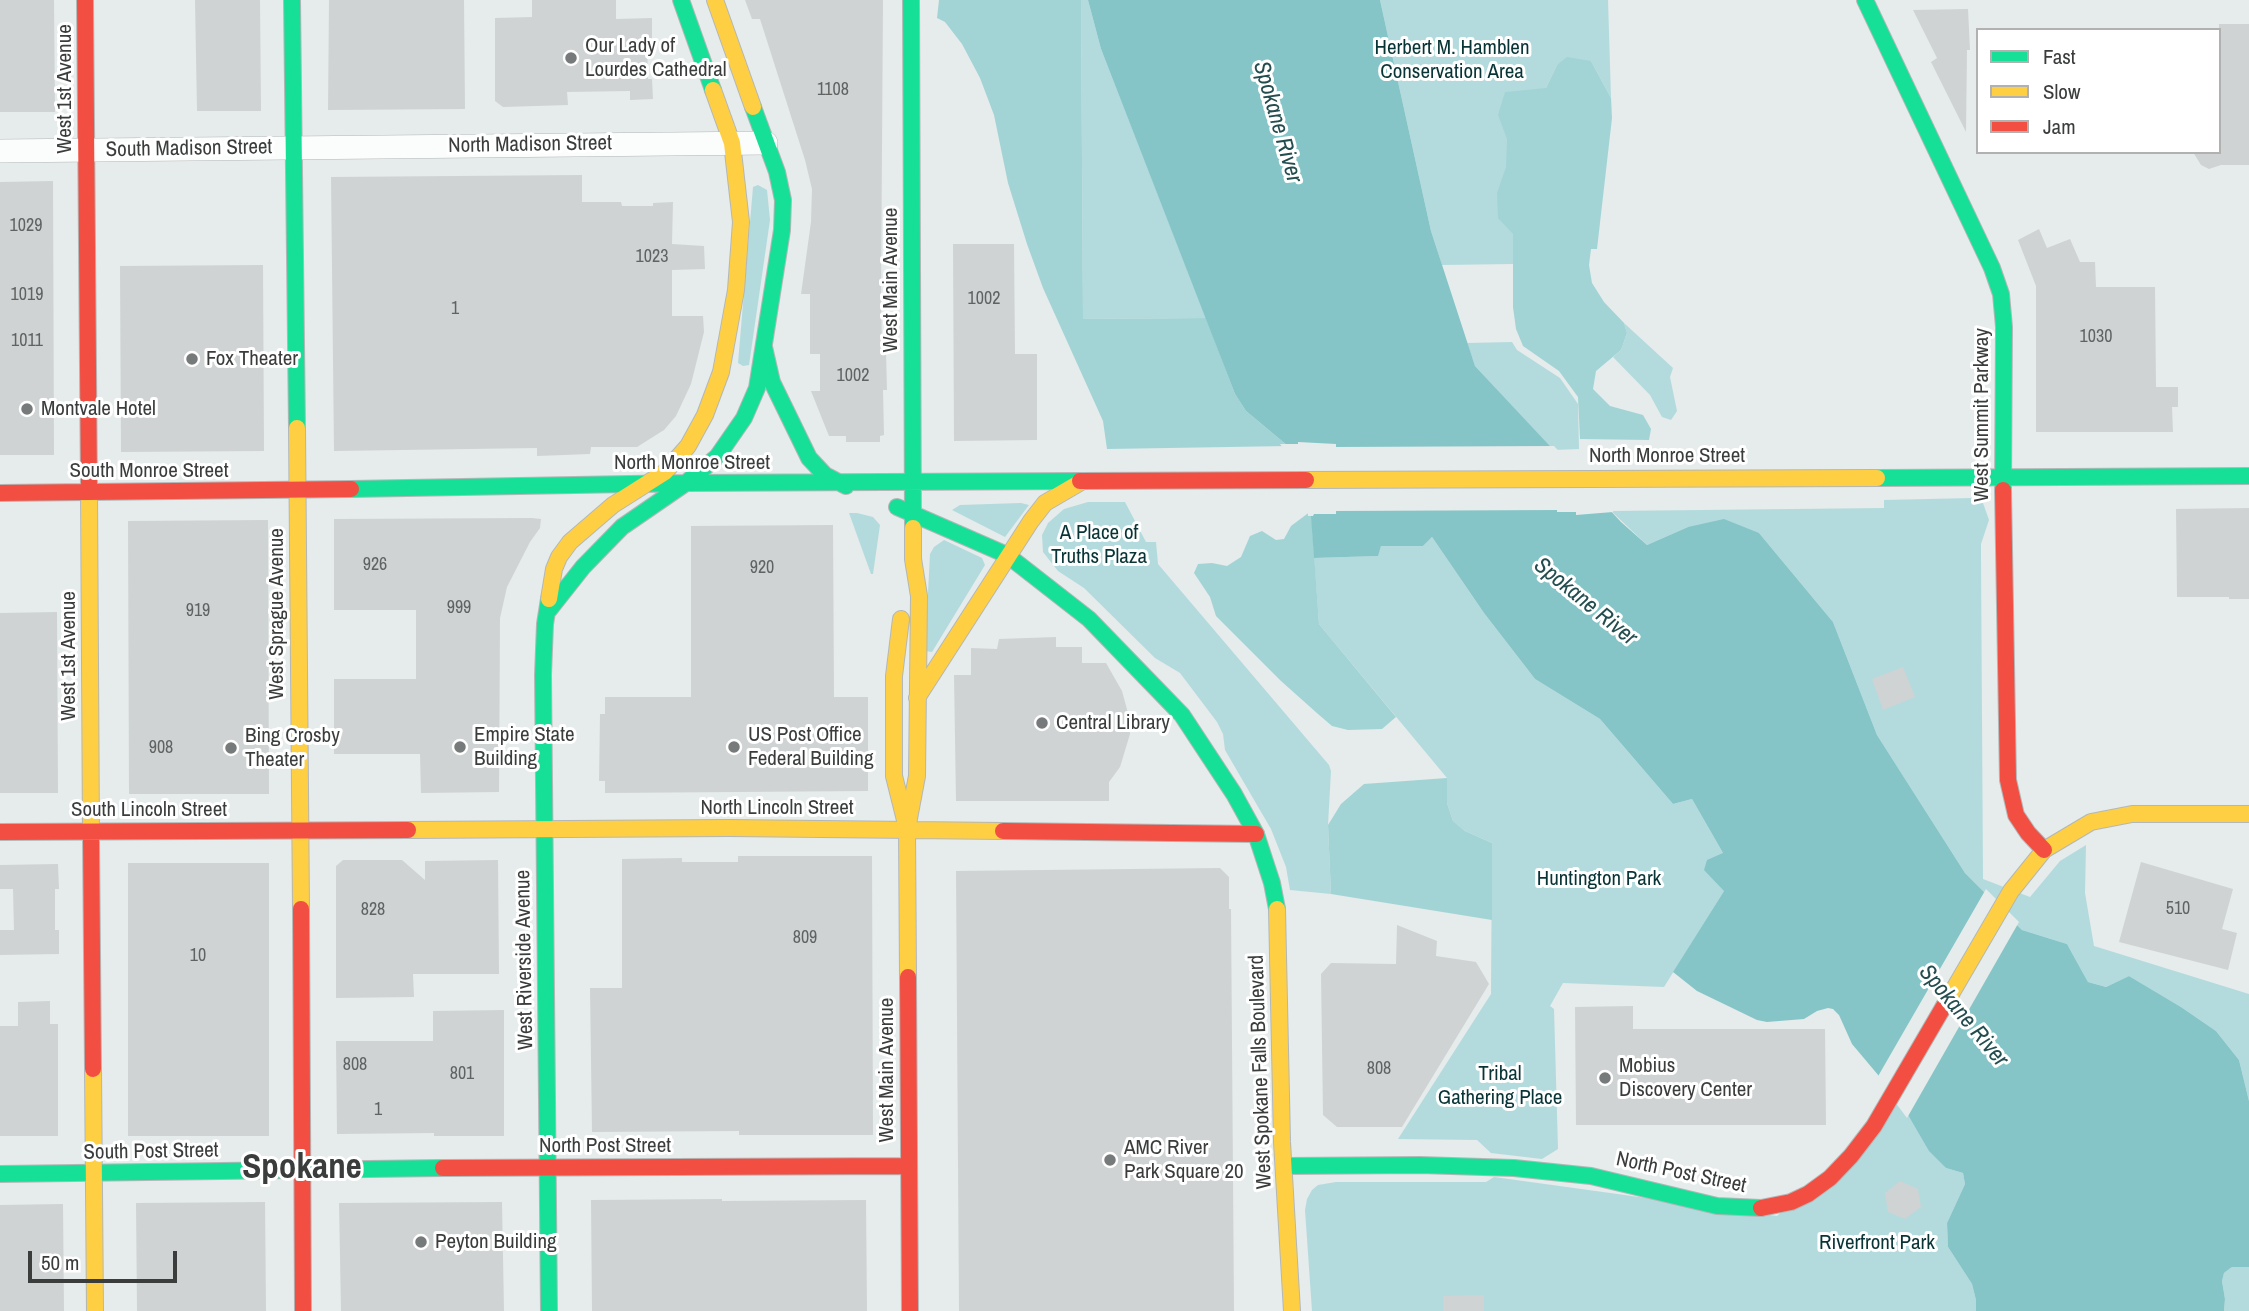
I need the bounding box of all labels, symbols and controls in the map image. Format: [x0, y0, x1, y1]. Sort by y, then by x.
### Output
street label: West 1st Avenue [52, 24, 78, 154]
legend [1976, 28, 2221, 154]
place label: Our Lady of Lourdes Cathedral [585, 33, 727, 83]
park label: Herbert M. Hamblen Conservation Area [1374, 35, 1530, 85]
text: Fast [2043, 42, 2076, 71]
marker: Our Lady of Lourdes Cathedral [563, 50, 579, 66]
water label: Spokane River [1247, 58, 1307, 186]
text: Slow [2043, 77, 2080, 106]
house number: 1108 [817, 79, 849, 101]
text: Jam [2043, 112, 2076, 141]
street label: North Madison Street [448, 131, 612, 159]
street label: South Madison Street [106, 135, 272, 163]
street label: West Main Avenue [878, 208, 904, 352]
house number: 1029 [10, 215, 42, 237]
house number: 1023 [636, 246, 668, 268]
house number: 1019 [11, 284, 43, 306]
house number: 1002 [968, 288, 1000, 310]
house number: 1 [451, 298, 459, 320]
house number: 1030 [2080, 326, 2112, 348]
street label: West Summit Parkway [1969, 328, 1995, 502]
house number: 1011 [11, 330, 43, 352]
place label: Fox Theater [206, 346, 298, 372]
marker: Fox Theater [184, 351, 200, 367]
house number: 1002 [837, 365, 869, 387]
place label: Montvale Hotel [41, 396, 156, 422]
marker: Montvale Hotel [19, 401, 35, 417]
street label: North Monroe Street [1589, 443, 1745, 469]
street label: North Monroe Street [614, 450, 770, 476]
street label: South Monroe Street [70, 458, 228, 484]
park label: A Place of Truths Plaza [1051, 520, 1147, 570]
street label: West Sprague Avenue [264, 528, 290, 700]
water label: Spokane River [1528, 552, 1642, 652]
house number: 926 [363, 554, 387, 576]
house number: 920 [750, 557, 774, 579]
street label: West 1st Avenue [56, 591, 82, 721]
house number: 999 [447, 597, 471, 619]
house number: 919 [186, 600, 210, 622]
place label: Central Library [1056, 710, 1170, 736]
marker: Central Library [1034, 715, 1050, 731]
place label: Empire State Building [474, 722, 575, 772]
place label: US Post Office Federal Building [748, 722, 874, 772]
place label: Bing Crosby Theater [245, 723, 340, 773]
house number: 908 [149, 737, 173, 759]
marker: Empire State Building [452, 739, 468, 755]
marker: US Post Office Federal Building [726, 739, 742, 755]
marker: Bing Crosby Theater [223, 740, 239, 756]
street label: North Lincoln Street [700, 795, 854, 821]
street label: South Lincoln Street [71, 797, 227, 823]
park label: Huntington Park [1537, 866, 1661, 892]
street label: West Riverside Avenue [511, 870, 539, 1050]
house number: 510 [2166, 898, 2190, 920]
house number: 828 [361, 899, 385, 921]
house number: 809 [793, 927, 817, 949]
house number: 10 [190, 945, 206, 967]
street label: West Spokane Falls Boulevard [1244, 954, 1278, 1190]
water label: Spokane River [1912, 959, 2014, 1073]
street label: West Main Avenue [874, 998, 900, 1142]
place label: Mobius Discovery Center [1619, 1053, 1752, 1103]
house number: 808 [343, 1054, 367, 1076]
house number: 808 [1367, 1058, 1391, 1080]
park label: Tribal Gathering Place [1438, 1061, 1562, 1111]
house number: 801 [450, 1063, 474, 1085]
marker: Mobius Discovery Center [1597, 1070, 1613, 1086]
house number: 1 [374, 1099, 382, 1121]
street label: North Post Street [539, 1133, 671, 1159]
place label: AMC River Park Square 20 [1124, 1135, 1244, 1185]
street label: South Post Street [83, 1138, 219, 1166]
street label: North Post Street [1614, 1147, 1748, 1199]
district label: Spokane [242, 1148, 362, 1190]
marker: AMC River Park Square 20 [1102, 1152, 1118, 1168]
place label: Peyton Building [435, 1229, 557, 1255]
park label: Riverfront Park [1819, 1230, 1935, 1256]
marker: Peyton Building [413, 1234, 429, 1250]
scale bar [32, 1238, 180, 1282]
text: 50 m [41, 1248, 79, 1277]

